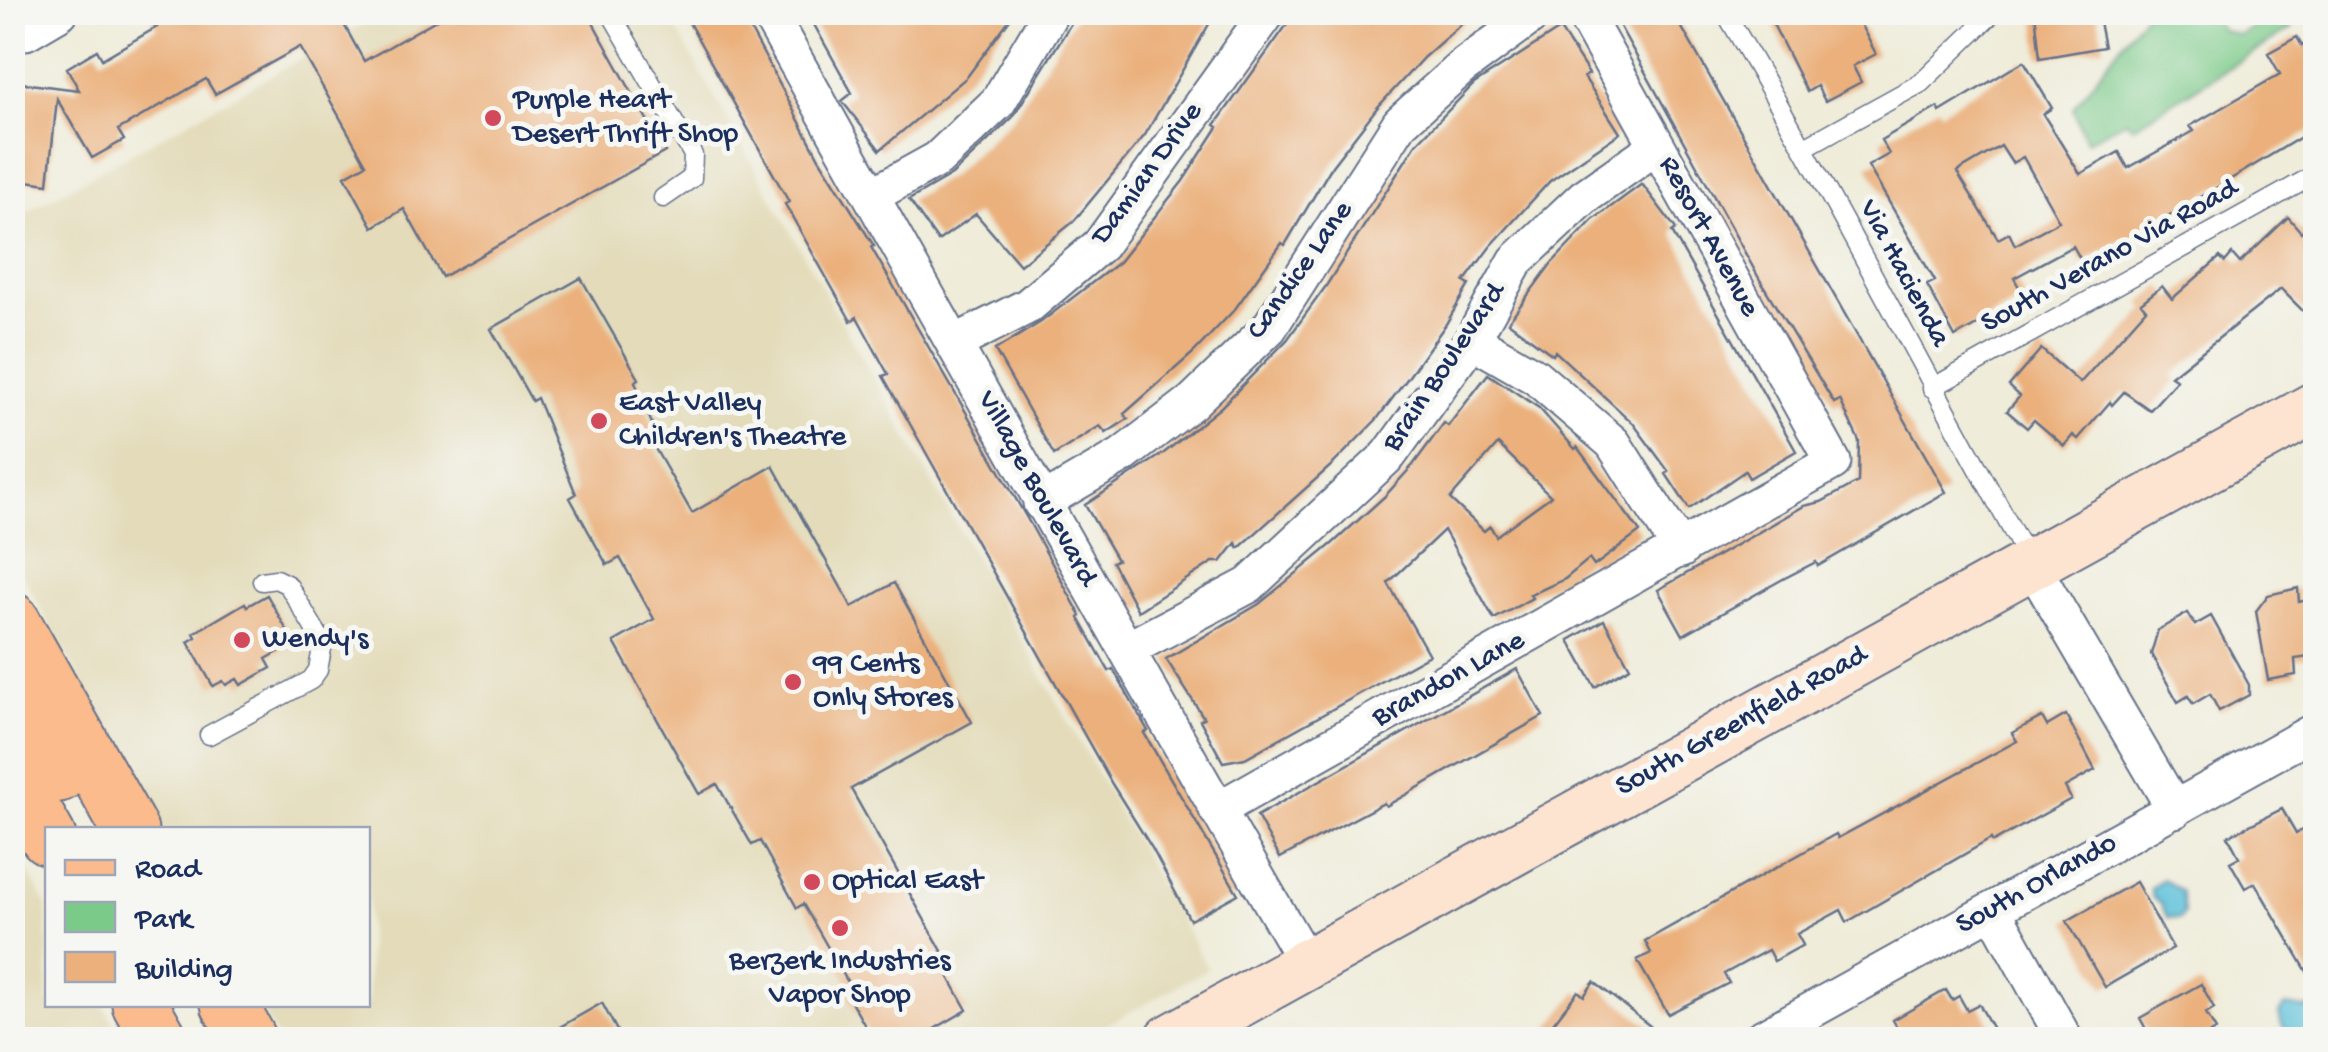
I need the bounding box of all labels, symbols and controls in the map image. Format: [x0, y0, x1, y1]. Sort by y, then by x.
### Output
place label: Purple Heart Desert Thrift Shop [511, 84, 738, 153]
street label: Damian Drive [1083, 96, 1212, 254]
marker: Purple Heart Desert Thrift Shop [482, 107, 504, 129]
street label: Resort Avenue [1650, 151, 1767, 324]
street label: South Verano Via Road [1976, 171, 2246, 342]
street label: Candice Lane [1240, 194, 1362, 347]
street label: Via Hacienda [1849, 194, 1957, 355]
street label: Brain Boulevard [1375, 275, 1516, 460]
street label: Village Boulevard [967, 384, 1105, 595]
place label: East Valley Children's Theatre [619, 387, 847, 456]
marker: East Valley Children's Theatre [588, 410, 610, 432]
place label: Wendy's [262, 623, 369, 658]
street label: Brandon Lane [1366, 624, 1532, 737]
marker: Wendy's [231, 629, 253, 651]
street label: South Greenfield Road [1610, 637, 1876, 806]
place label: 99 Cents Only Stores [812, 648, 954, 717]
marker: 99 Cents Only Stores [782, 671, 804, 693]
street label: South Orlando [1951, 826, 2123, 944]
legend [45, 827, 370, 1007]
text: Road [135, 854, 203, 889]
place label: Optical East [832, 865, 986, 900]
marker: Optical East [801, 871, 823, 893]
text: Park [134, 904, 195, 939]
marker: Berzerk Industries Vapor Shop [829, 917, 851, 939]
place label: Berzerk Industries Vapor Shop [728, 945, 952, 1014]
text: Building [134, 954, 233, 989]

